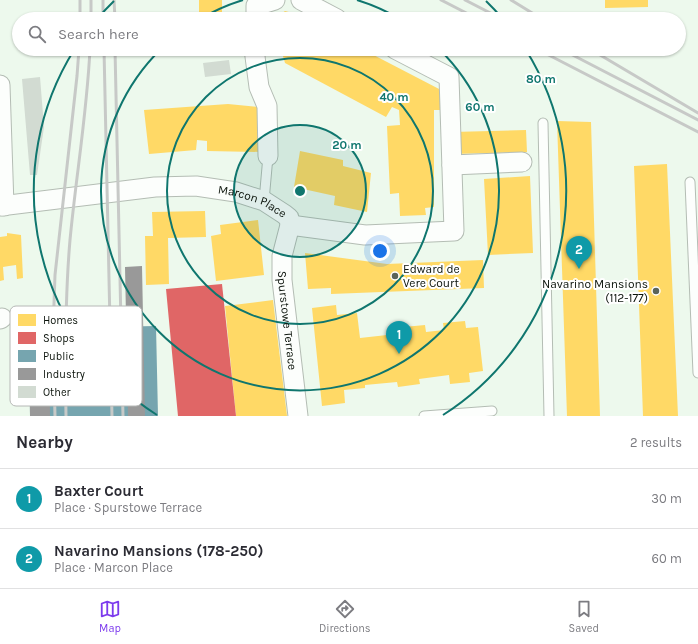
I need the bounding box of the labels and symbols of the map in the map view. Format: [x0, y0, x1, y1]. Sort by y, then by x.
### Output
text: 80 m [526, 72, 556, 86]
text: 40 m [379, 90, 409, 104]
text: 60 m [465, 100, 495, 114]
text: 20 m [332, 138, 362, 152]
street label: Marcon Place [217, 182, 289, 221]
centre of rings [293, 184, 307, 198]
pin: 2 [566, 236, 592, 269]
your location [370, 241, 390, 261]
place label: Edward de Vere Court [403, 262, 460, 290]
street label: Spurstowe Terrace [275, 271, 300, 371]
marker: Edward de Vere Court [390, 271, 400, 281]
place label: Navarino Mansions (112-177) [542, 277, 648, 305]
marker: Navarino Mansions (112-177) [651, 286, 661, 296]
legend [10, 306, 142, 406]
text: Homes [43, 314, 78, 327]
pin: 1 [386, 321, 412, 354]
text: Shops [43, 332, 75, 345]
text: Public [43, 350, 75, 363]
text: Industry [43, 368, 85, 381]
text: Other [43, 386, 71, 399]

